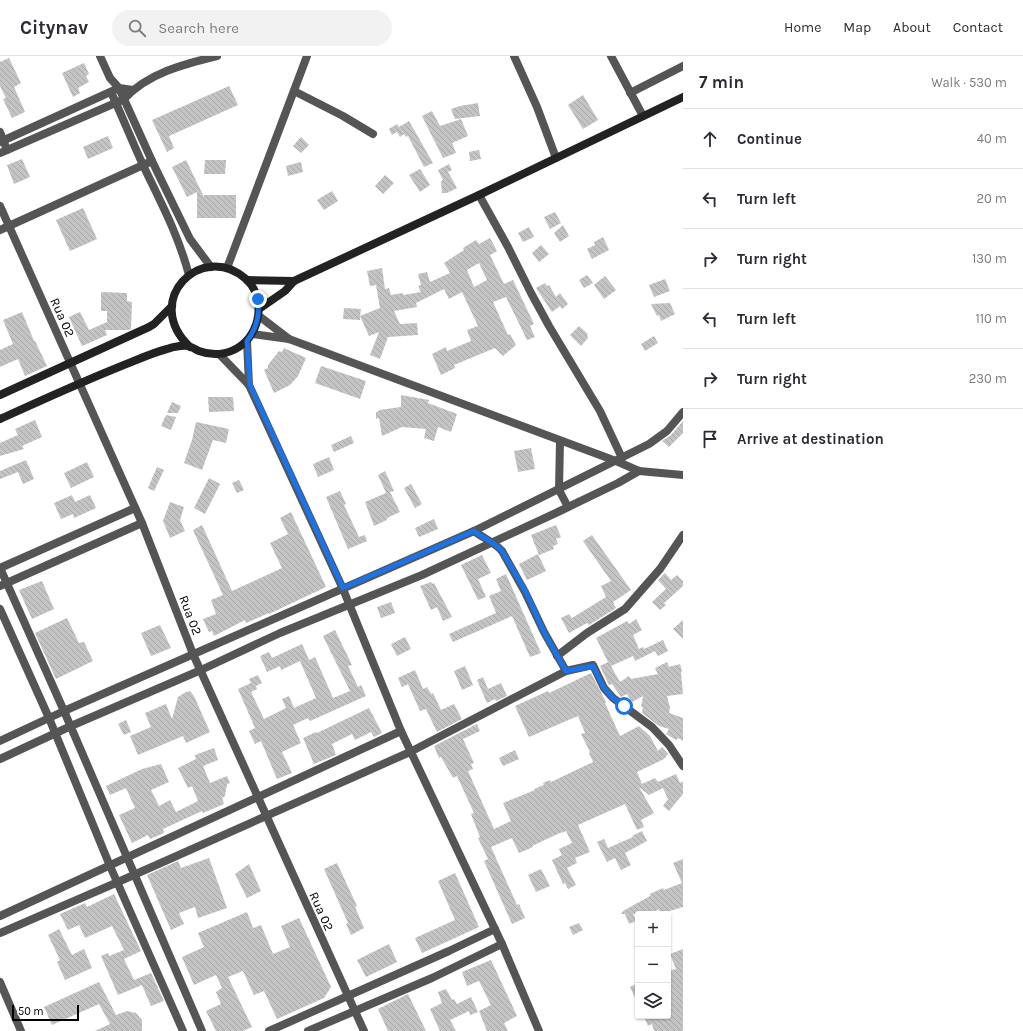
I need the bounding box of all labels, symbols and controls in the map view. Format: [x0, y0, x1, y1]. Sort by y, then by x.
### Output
search box [112, 10, 392, 46]
text: Citynav [20, 17, 88, 39]
icon: search [126, 17, 148, 39]
text: Search here [158, 19, 239, 37]
text: Home [784, 19, 821, 36]
text: Map [843, 19, 871, 36]
text: About [893, 19, 931, 36]
text: Contact [953, 19, 1003, 36]
text: 7 min [699, 72, 744, 92]
text: Walk · 530 m [931, 75, 1007, 90]
icon: ahead [699, 128, 721, 150]
text: Continue [737, 130, 802, 148]
text: 40 m [977, 131, 1007, 146]
icon: left [699, 188, 721, 210]
text: Turn left [737, 190, 796, 208]
text: 20 m [977, 191, 1007, 206]
icon: right [699, 248, 721, 270]
text: Turn right [737, 250, 807, 268]
text: 130 m [972, 251, 1007, 266]
route end [249, 290, 267, 308]
street label: Rua 02 [47, 295, 78, 339]
icon: left [699, 308, 721, 330]
text: Turn left [737, 310, 796, 328]
text: 110 m [975, 311, 1007, 326]
icon: right [699, 368, 721, 390]
text: Turn right [737, 370, 807, 388]
text: 230 m [969, 371, 1007, 386]
icon: arrive [699, 428, 721, 450]
text: Arrive at destination [737, 430, 884, 448]
street label: Rua 02 [176, 593, 205, 637]
route start [615, 697, 633, 715]
street label: Rua 02 [306, 889, 337, 933]
map controls [635, 911, 671, 1019]
button: + [635, 911, 671, 947]
button: − [635, 947, 671, 983]
button: layers [635, 983, 671, 1019]
scale bar [12, 1003, 79, 1022]
text: 50 m [18, 1005, 44, 1018]

